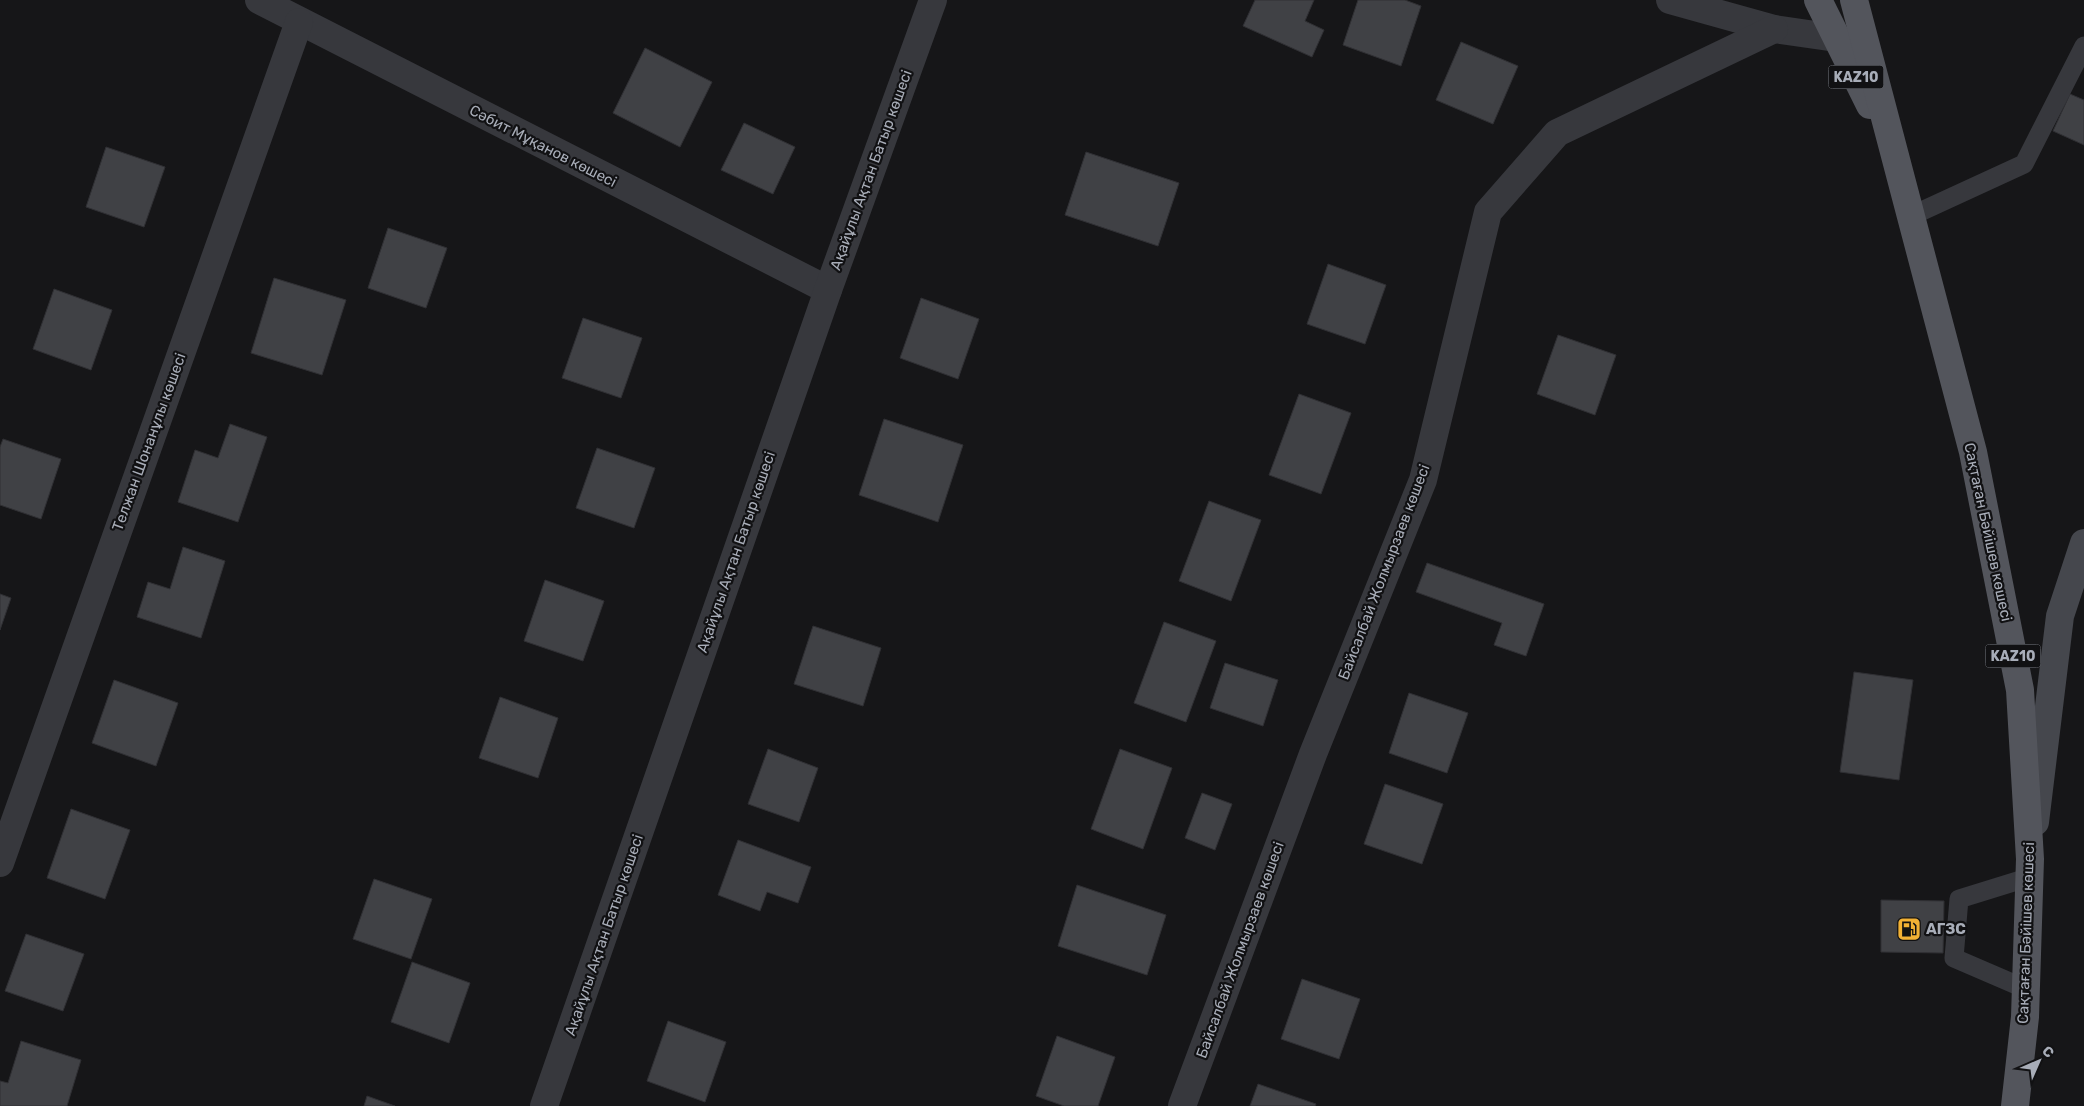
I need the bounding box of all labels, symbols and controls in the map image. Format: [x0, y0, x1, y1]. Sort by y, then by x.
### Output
road number: KAZ10 [1828, 66, 1884, 88]
street label: Ақайұлы Ақтан Батыр көшесі [826, 67, 916, 273]
street label: Сәбит Мұқанов көшесі [466, 101, 620, 191]
street label: Телжан Шонанұлы көшесі [108, 351, 190, 533]
street label: Сақтаған Бәйішев көшесі [1960, 441, 2016, 623]
street label: Ақайұлы Ақтан Батыр көшесі [693, 449, 779, 655]
street label: Байсалбай Жолмырзаев көшесі [1335, 462, 1433, 682]
road number: KAZ10 [1986, 644, 2040, 668]
street label: Ақайұлы Ақтан Батыр көшесі [561, 832, 647, 1038]
street label: Байсалбай Жолмырзаев көшесі [1192, 839, 1288, 1061]
street label: Сақтаған Бәйішев көшесі [2014, 842, 2038, 1024]
fuel station icon: АГЗС [1896, 916, 1922, 942]
place label: АГЗС [1926, 920, 1966, 938]
north arrow [2014, 1036, 2064, 1086]
text: С [2038, 1043, 2057, 1062]

